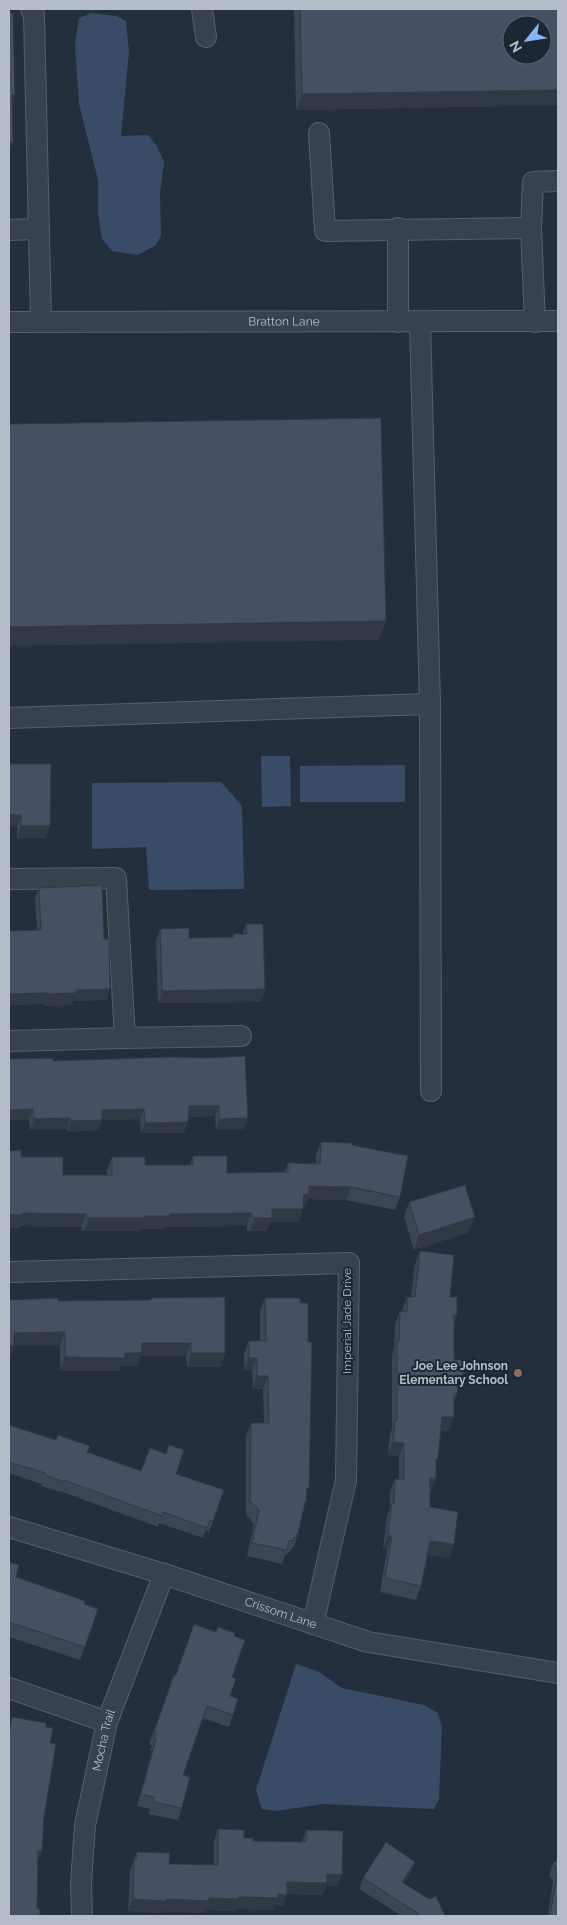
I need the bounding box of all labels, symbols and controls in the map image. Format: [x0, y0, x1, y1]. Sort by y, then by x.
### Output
north arrow [502, 15, 552, 65]
text: N [506, 38, 525, 55]
street label: Bratton Lane [248, 314, 320, 329]
street label: Imperial Jade Drive [340, 1268, 354, 1374]
place label: Joe Lee Johnson Elementary School [399, 1359, 508, 1387]
marker: Joe Lee Johnson Elementary School [512, 1367, 524, 1379]
street label: Crissom Lane [243, 1594, 319, 1631]
street label: Mocha Trail [90, 1706, 119, 1772]

